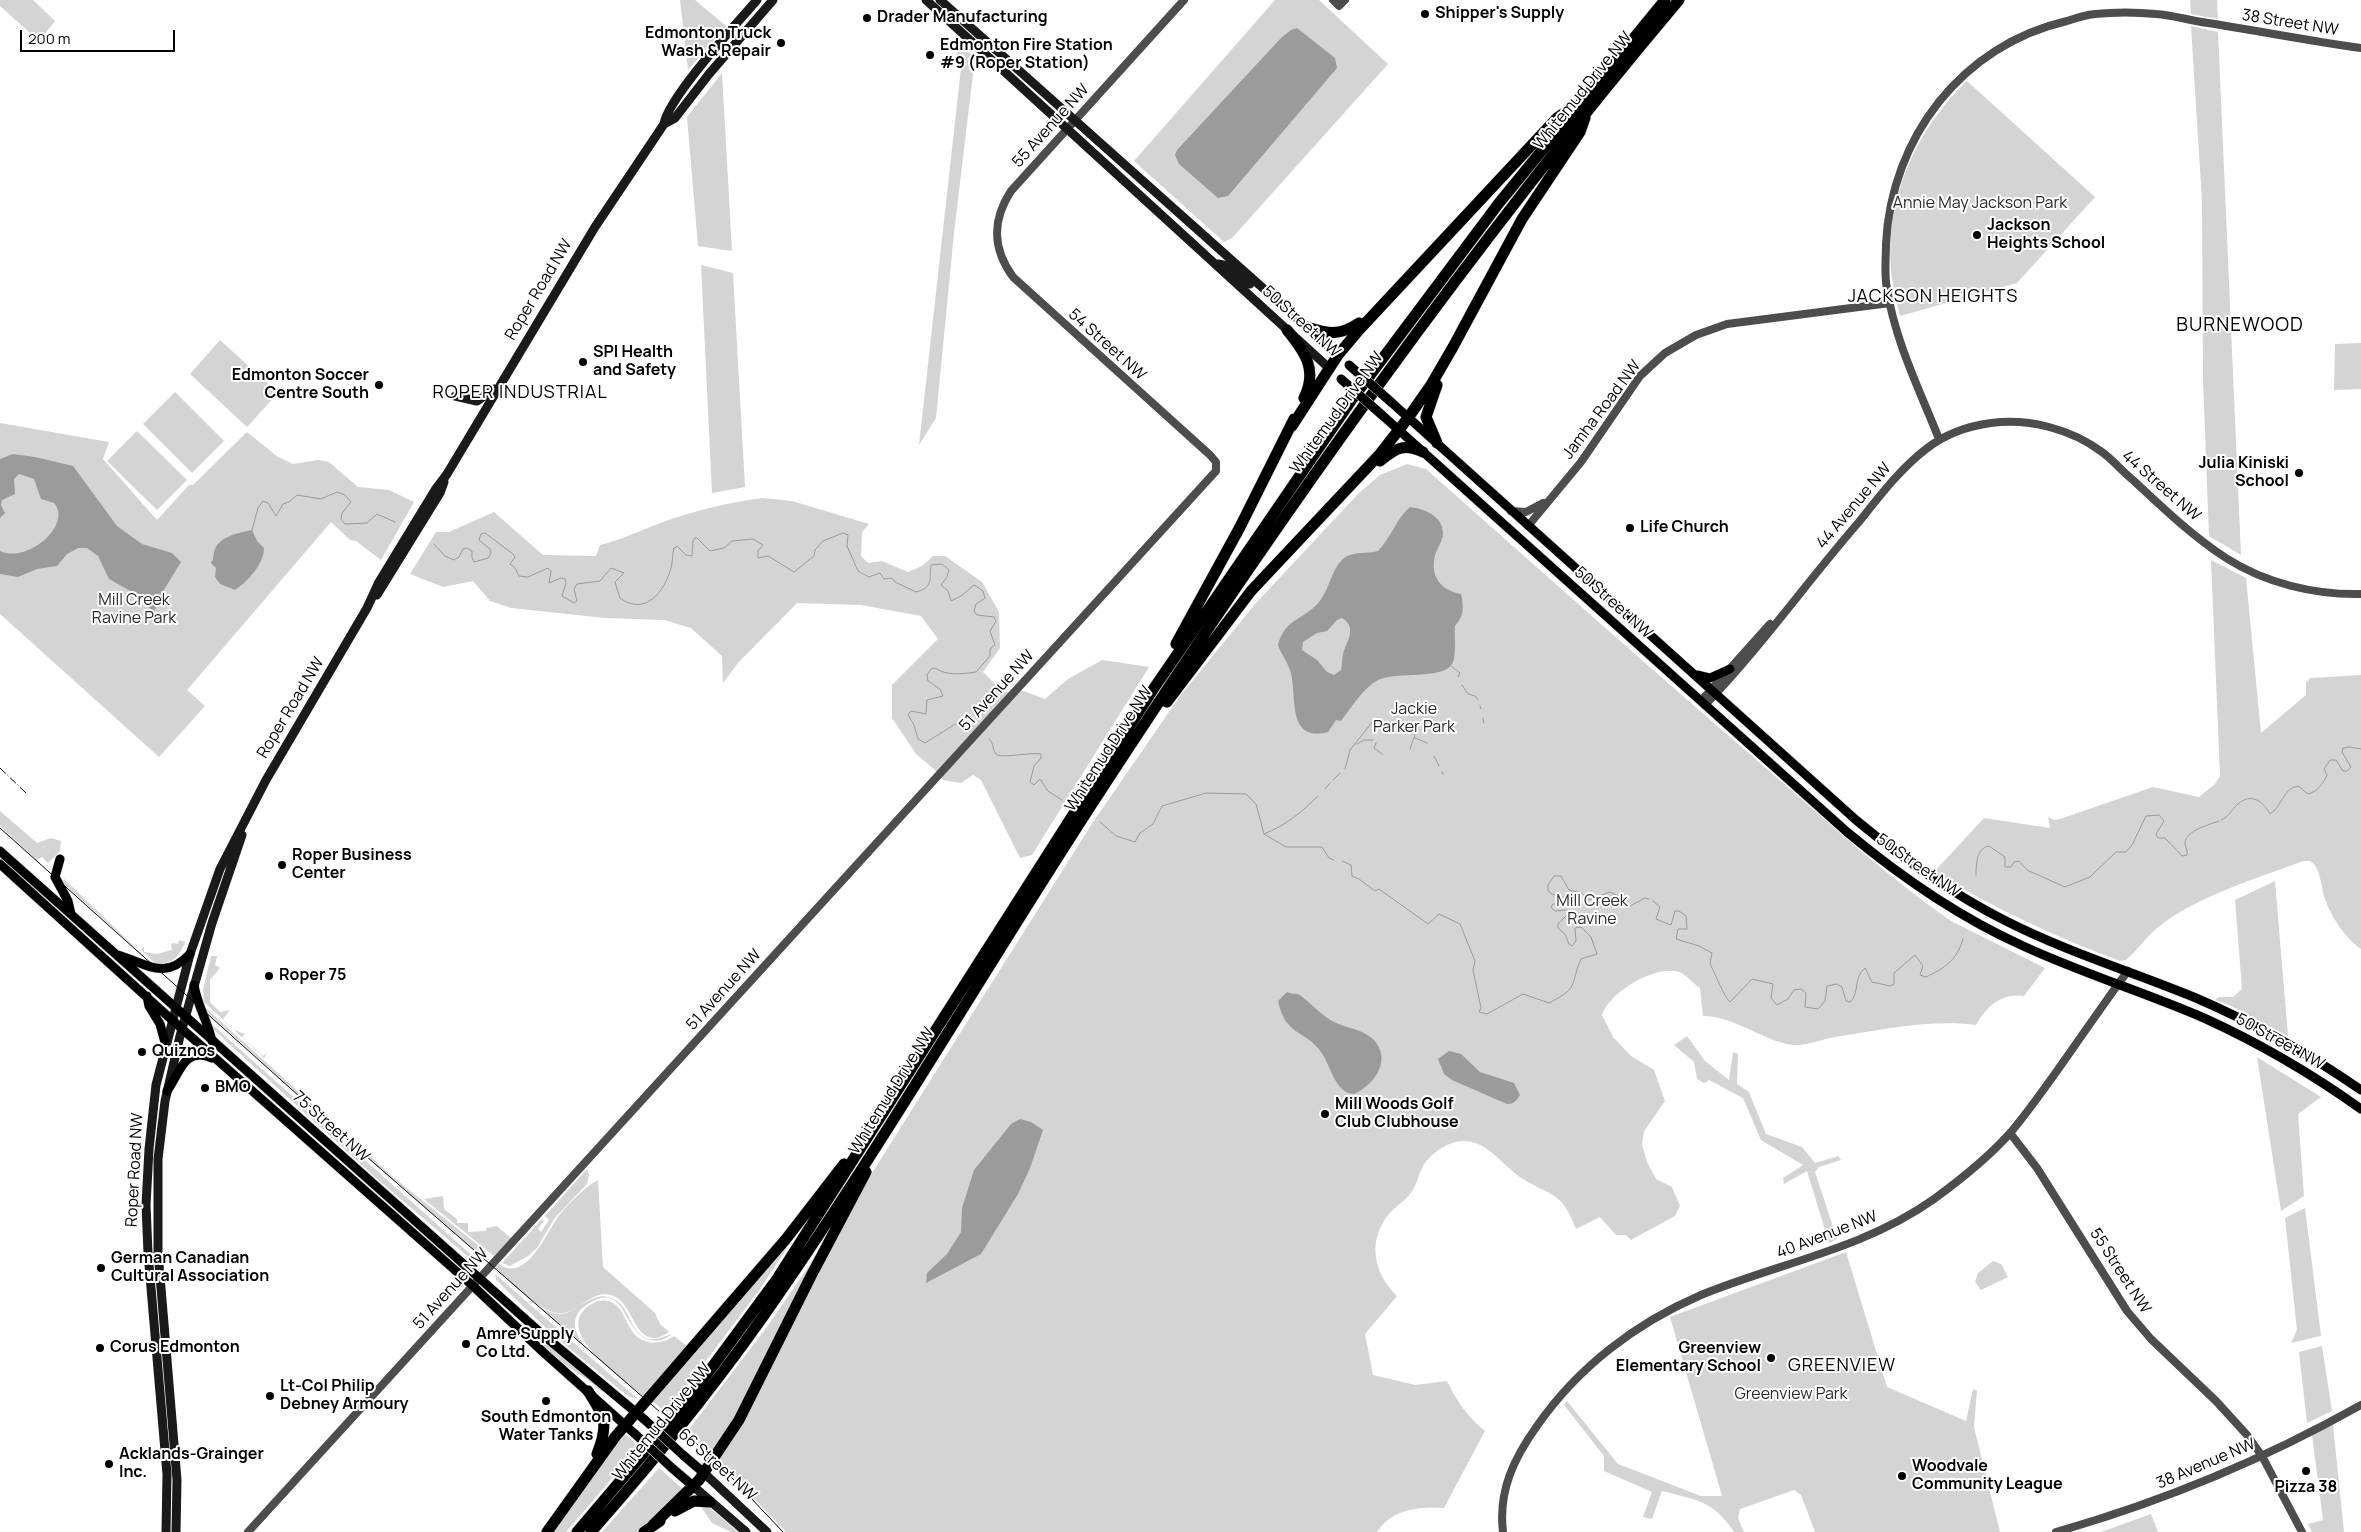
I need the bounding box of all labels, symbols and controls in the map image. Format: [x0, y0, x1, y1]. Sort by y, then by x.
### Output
place label: Shipper's Supply [1435, 4, 1564, 24]
street label: 38 Street NW [2240, 6, 2340, 40]
place label: Drader Manufacturing [877, 8, 1048, 28]
marker: Shipper's Supply [1419, 8, 1431, 20]
marker: Drader Manufacturing [861, 12, 873, 24]
scale bar [22, 20, 178, 52]
place label: Edmonton Truck Wash & Repair [645, 24, 771, 62]
text: 200 m [28, 28, 71, 49]
street label: Whitemud Drive NW [1530, 28, 1636, 154]
place label: Edmonton Fire Station #9 (Roper Station) [940, 36, 1113, 74]
marker: Edmonton Truck Wash & Repair [775, 37, 787, 49]
marker: Edmonton Fire Station #9 (Roper Station) [924, 49, 936, 61]
street label: 55 Avenue NW [1009, 80, 1093, 172]
park label: Annie May Jackson Park [1893, 194, 2067, 214]
place label: Jackson Heights School [1987, 216, 2105, 254]
marker: Jackson Heights School [1971, 229, 1983, 241]
street label: Roper Road NW [501, 236, 577, 344]
street label: 50 Street NW [1258, 282, 1344, 362]
district label: JACKSON HEIGHTS [1846, 286, 2020, 308]
street label: 54 Street NW [1064, 305, 1150, 385]
district label: BURNEWOOD [2175, 315, 2305, 337]
place label: SPI Health and Safety [593, 343, 676, 381]
street label: Whitemud Drive NW [1286, 348, 1388, 478]
marker: SPI Health and Safety [577, 356, 589, 368]
street label: Jamha Road NW [1559, 357, 1645, 463]
place label: Edmonton Soccer Centre South [232, 366, 369, 404]
marker: Edmonton Soccer Centre South [373, 379, 385, 391]
district label: ROPER INDUSTRIAL [430, 382, 610, 404]
street label: 44 Street NW [2118, 446, 2204, 526]
place label: Julia Kiniski School [2198, 454, 2289, 492]
street label: 44 Avenue NW [1813, 459, 1895, 553]
marker: Julia Kiniski School [2293, 467, 2305, 479]
place label: Life Church [1640, 518, 1729, 538]
marker: Life Church [1624, 522, 1636, 534]
street label: 50 Street NW [1570, 563, 1656, 643]
park label: Mill Creek Ravine Park [92, 591, 176, 629]
street label: 51 Avenue NW [956, 646, 1038, 736]
street label: Roper Road NW [253, 654, 329, 762]
street label: Whitemud Drive NW [1061, 683, 1157, 815]
park label: Jackie Parker Park [1373, 700, 1455, 738]
street label: 50 Street NW [1872, 830, 1964, 902]
place label: Roper Business Center [292, 846, 412, 884]
marker: Roper Business Center [276, 859, 288, 871]
park label: Mill Creek Ravine [1556, 892, 1628, 930]
street label: 51 Avenue NW [683, 945, 765, 1035]
place label: Roper 75 [279, 966, 346, 986]
marker: Roper 75 [263, 970, 275, 982]
street label: 50 Street NW [2232, 1010, 2328, 1074]
street label: Whitemud Drive NW [845, 1024, 939, 1158]
place label: Quiznos [152, 1042, 215, 1062]
marker: Quiznos [136, 1046, 148, 1058]
place label: BMO [215, 1078, 251, 1098]
marker: BMO [199, 1082, 211, 1094]
street label: 75 Street NW [289, 1088, 373, 1166]
place label: Mill Woods Golf Club Clubhouse [1335, 1095, 1459, 1133]
marker: Mill Woods Golf Club Clubhouse [1319, 1108, 1331, 1120]
street label: Roper Road NW [122, 1112, 148, 1228]
street label: 40 Avenue NW [1774, 1207, 1880, 1263]
street label: 55 Street NW [2085, 1225, 2155, 1317]
street label: 51 Avenue NW [410, 1244, 492, 1334]
place label: German Canadian Cultural Association [111, 1249, 269, 1287]
marker: German Canadian Cultural Association [95, 1262, 107, 1274]
place label: Amre Supply Co Ltd. [476, 1325, 574, 1363]
place label: Corus Edmonton [110, 1338, 240, 1358]
marker: Amre Supply Co Ltd. [460, 1338, 472, 1350]
place label: Greenview Elementary School [1616, 1339, 1761, 1377]
marker: Corus Edmonton [94, 1342, 106, 1354]
marker: Greenview Elementary School [1765, 1352, 1777, 1364]
district label: GREENVIEW [1787, 1355, 1897, 1377]
street label: Whitemud Drive NW [609, 1359, 715, 1485]
place label: Lt-Col Philip Debney Armoury [280, 1377, 409, 1415]
park label: Greenview Park [1734, 1385, 1848, 1405]
marker: Lt-Col Philip Debney Armoury [264, 1390, 276, 1402]
marker: South Edmonton Water Tanks [540, 1395, 552, 1407]
place label: South Edmonton Water Tanks [481, 1408, 611, 1446]
street label: 66 Street NW [674, 1425, 760, 1505]
street label: 38 Avenue NW [2154, 1435, 2258, 1493]
place label: Acklands-Grainger Inc. [119, 1445, 264, 1483]
place label: Woodvale Community League [1912, 1457, 2063, 1495]
marker: Acklands-Grainger Inc. [103, 1458, 115, 1470]
marker: Pizza 38 [2300, 1465, 2312, 1477]
marker: Woodvale Community League [1896, 1470, 1908, 1482]
place label: Pizza 38 [2275, 1478, 2337, 1498]

